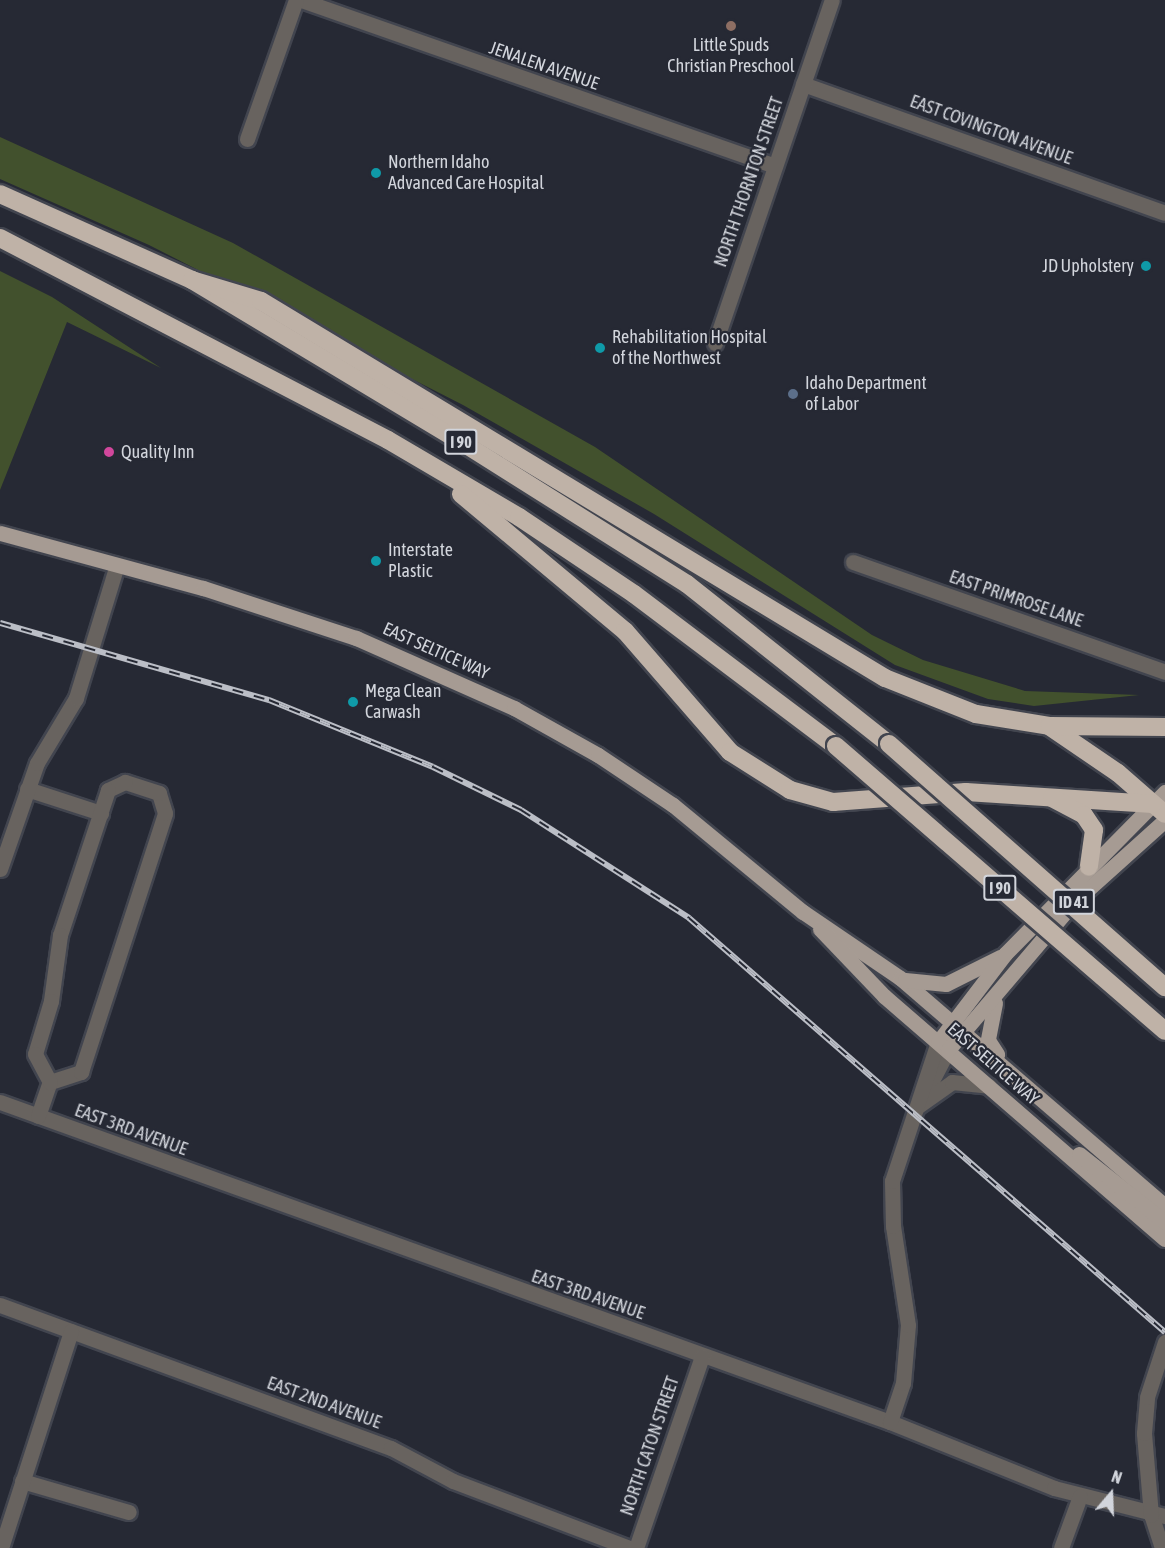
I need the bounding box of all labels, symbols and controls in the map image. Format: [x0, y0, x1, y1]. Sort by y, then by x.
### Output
marker: Little Spuds Christian Preschool [724, 19, 738, 33]
place label: Little Spuds Christian Preschool [667, 35, 795, 78]
street label: JENALEN AVENUE [486, 37, 602, 95]
street label: EAST COVINGTON AVENUE [907, 91, 1075, 169]
street label: NORTH THORNTON STREET [710, 94, 788, 270]
place label: Northern Idaho Advanced Care Hospital [388, 152, 544, 195]
marker: Northern Idaho Advanced Care Hospital [369, 166, 383, 180]
place label: JD Upholstery [1042, 255, 1134, 277]
marker: JD Upholstery [1139, 259, 1153, 273]
place label: Rehabilitation Hospital of the Northwest [612, 327, 767, 370]
marker: Rehabilitation Hospital of the Northwest [593, 341, 607, 355]
place label: Idaho Department of Labor [805, 373, 927, 416]
marker: Idaho Department of Labor [786, 387, 800, 401]
road number: I 90 [443, 429, 479, 455]
place label: Quality Inn [121, 441, 195, 463]
marker: Quality Inn [102, 445, 116, 459]
place label: Interstate Plastic [388, 540, 453, 582]
marker: Interstate Plastic [369, 554, 383, 568]
street label: EAST PRIMROSE LANE [946, 566, 1086, 632]
street label: EAST SELTICE WAY [379, 618, 493, 684]
place label: Mega Clean Carwash [365, 681, 441, 724]
marker: Mega Clean Carwash [346, 695, 360, 709]
road number: I 90 [982, 875, 1018, 901]
road number: ID 41 [1052, 889, 1096, 915]
street label: EAST SELTICE WAY [943, 1018, 1043, 1110]
street label: EAST 3RD AVENUE [72, 1100, 190, 1160]
street label: EAST 3RD AVENUE [529, 1266, 647, 1324]
street label: EAST 2ND AVENUE [264, 1372, 384, 1434]
street label: NORTH CATON STREET [616, 1373, 684, 1519]
north arrow [1081, 1464, 1141, 1524]
text: N [1109, 1467, 1124, 1487]

